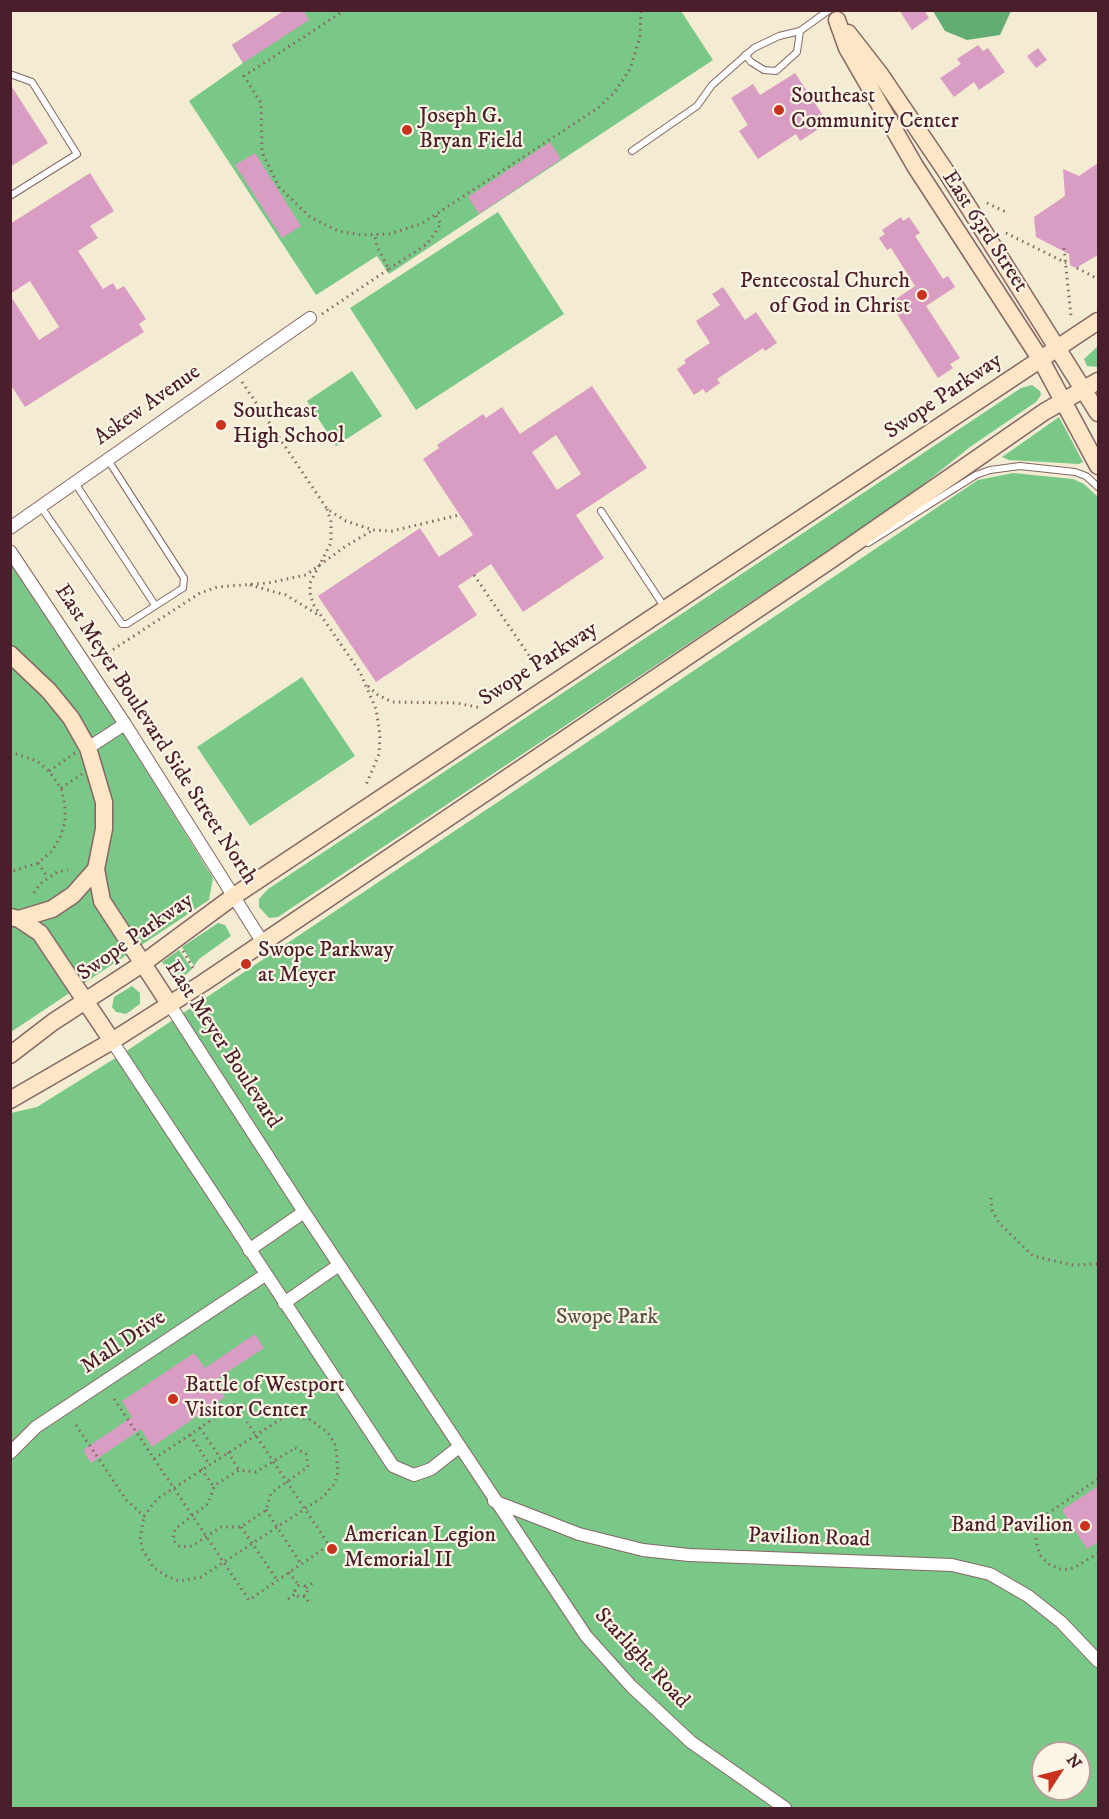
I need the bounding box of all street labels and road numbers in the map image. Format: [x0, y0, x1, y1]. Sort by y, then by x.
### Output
street label: East 63rd Street [935, 166, 1033, 298]
street label: Swope Parkway [880, 348, 1008, 446]
street label: Askew Avenue [90, 360, 206, 452]
street label: East Meyer Boulevard Side Street North [48, 580, 262, 890]
street label: Swope Parkway [475, 617, 603, 713]
street label: Swope Parkway [73, 888, 199, 988]
street label: East Meyer Boulevard [158, 956, 286, 1134]
street label: Mall Drive [77, 1305, 171, 1381]
street label: Pavilion Road [748, 1524, 870, 1554]
street label: Starlight Road [588, 1603, 694, 1715]

